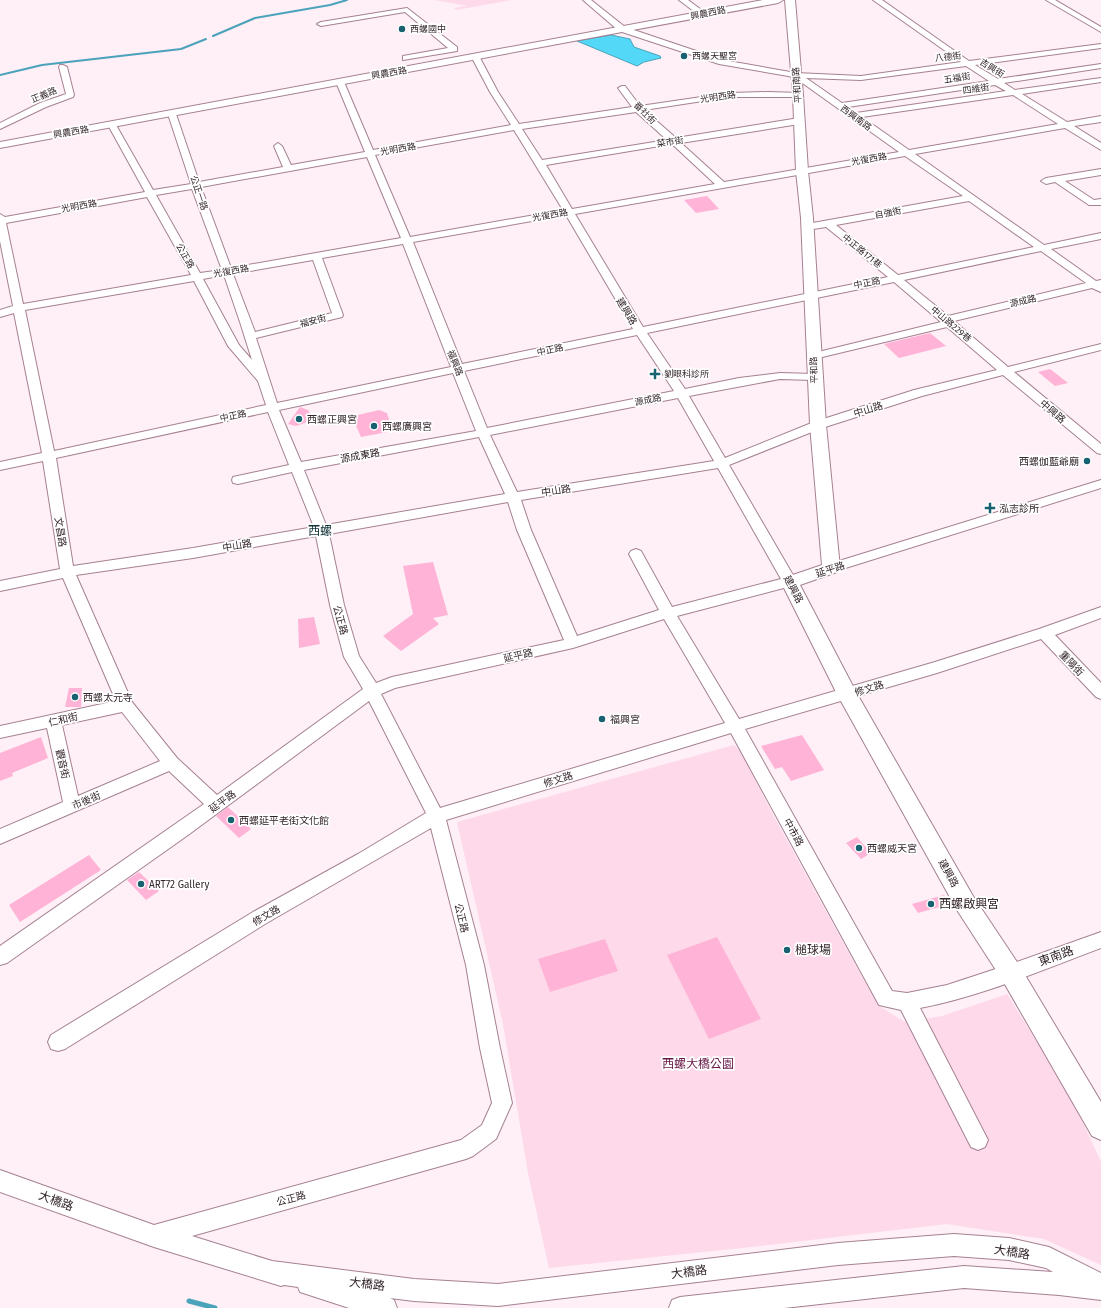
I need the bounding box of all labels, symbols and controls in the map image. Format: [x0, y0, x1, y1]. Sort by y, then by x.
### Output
street label: 興農西路 [689, 5, 727, 21]
marker: 西螺國中 [397, 24, 407, 34]
place label: 西螺國中 [410, 24, 446, 34]
street label: 八德街 [934, 49, 962, 64]
marker: 西螺天聖宮 [679, 51, 689, 61]
place label: 西螺天聖宮 [692, 51, 737, 61]
street label: 吉興街 [978, 57, 1006, 79]
street label: 興農西路 [370, 65, 408, 81]
street label: 平和南路 [791, 67, 803, 103]
street label: 五福街 [943, 71, 971, 85]
street label: 四維街 [962, 82, 990, 96]
street label: 正義路 [30, 85, 58, 105]
street label: 光明西路 [699, 90, 737, 104]
street label: 番社街 [632, 100, 658, 126]
street label: 西興南路 [838, 103, 874, 133]
street label: 興農西路 [52, 124, 90, 140]
street label: 菜市街 [656, 135, 684, 149]
street label: 光明西路 [379, 141, 417, 157]
street label: 光復西路 [850, 151, 888, 167]
street label: 公正一路 [188, 174, 210, 212]
street label: 光明西路 [60, 198, 98, 214]
street label: 自強街 [874, 206, 902, 220]
street label: 光復西路 [531, 207, 569, 223]
street label: 中正路171巷 [840, 232, 884, 270]
street label: 公正路 [174, 242, 196, 270]
street label: 光復西路 [212, 263, 250, 279]
street label: 中正路 [853, 276, 881, 290]
street label: 源成路 [1009, 293, 1037, 309]
street label: 建興路 [613, 296, 639, 327]
street label: 中山路229巷 [929, 304, 973, 344]
street label: 福安街 [299, 313, 327, 329]
street label: 中正路 [536, 342, 564, 358]
street label: 福興路 [445, 349, 465, 377]
street label: 平和路 [809, 356, 819, 384]
marker: 劉眼科診所 [649, 368, 661, 380]
place label: 劉眼科診所 [664, 369, 709, 379]
street label: 源成路 [634, 393, 662, 407]
street label: 中興路 [1037, 397, 1068, 426]
street label: 中山路 [852, 400, 884, 420]
street label: 中正路 [219, 408, 247, 424]
marker: 西螺正興宮 [294, 414, 304, 424]
place label: 西螺正興宮 [307, 414, 357, 426]
marker: 西螺廣興宮 [369, 421, 379, 431]
place label: 西螺廣興宮 [382, 421, 432, 433]
street label: 源成東路 [339, 447, 381, 465]
place label: 西螺伽藍爺廟 [1019, 456, 1079, 468]
marker: 西螺伽藍爺廟 [1082, 456, 1092, 466]
street label: 中山路 [540, 483, 572, 499]
marker: 泓志診所 [984, 502, 996, 514]
place label: 泓志診所 [999, 503, 1039, 515]
street label: 文昌路 [52, 516, 68, 548]
district label: 西螺 [308, 524, 332, 538]
street label: 中山路 [221, 537, 253, 554]
street label: 延平路 [814, 560, 846, 580]
street label: 建興路 [781, 573, 805, 606]
street label: 公正路 [330, 604, 350, 636]
street label: 延平路 [502, 647, 534, 665]
street label: 重陽街 [1057, 649, 1086, 679]
street label: 修文路 [852, 679, 885, 699]
marker: 西螺太元寺 [70, 692, 80, 702]
place label: 西螺太元寺 [83, 692, 133, 704]
street label: 仁和街 [47, 711, 79, 729]
marker: 福興宮 [597, 714, 607, 724]
place label: 福興宮 [610, 714, 640, 726]
street label: 觀音街 [53, 748, 71, 780]
street label: 修文路 [541, 770, 574, 790]
street label: 延平路 [207, 788, 238, 815]
street label: 市後街 [70, 790, 103, 812]
marker: 西螺延平老街文化館 [226, 815, 236, 825]
place label: 西螺延平老街文化館 [239, 815, 329, 827]
street label: 中市路 [781, 816, 806, 849]
marker: 西螺威天宮 [854, 843, 864, 853]
place label: 西螺威天宮 [867, 843, 917, 855]
street label: 建興路 [936, 857, 961, 890]
marker: ART72 Gallery [136, 879, 146, 889]
place label: ART72 Gallery [149, 879, 209, 891]
place label: 西螺啟興宮 [939, 897, 999, 911]
marker: 西螺啟興宮 [926, 899, 936, 909]
street label: 公正路 [452, 902, 470, 934]
street label: 修文路 [250, 903, 282, 929]
place label: 槌球場 [795, 943, 831, 957]
street label: 東南路 [1037, 943, 1075, 969]
marker: 槌球場 [782, 945, 792, 955]
park label: 西螺大橋公園 [662, 1057, 734, 1071]
street label: 大橋路 [37, 1188, 75, 1214]
street label: 公正路 [275, 1189, 307, 1209]
street label: 大橋路 [993, 1242, 1031, 1262]
street label: 大橋路 [670, 1263, 708, 1281]
street label: 大橋路 [348, 1275, 386, 1293]

